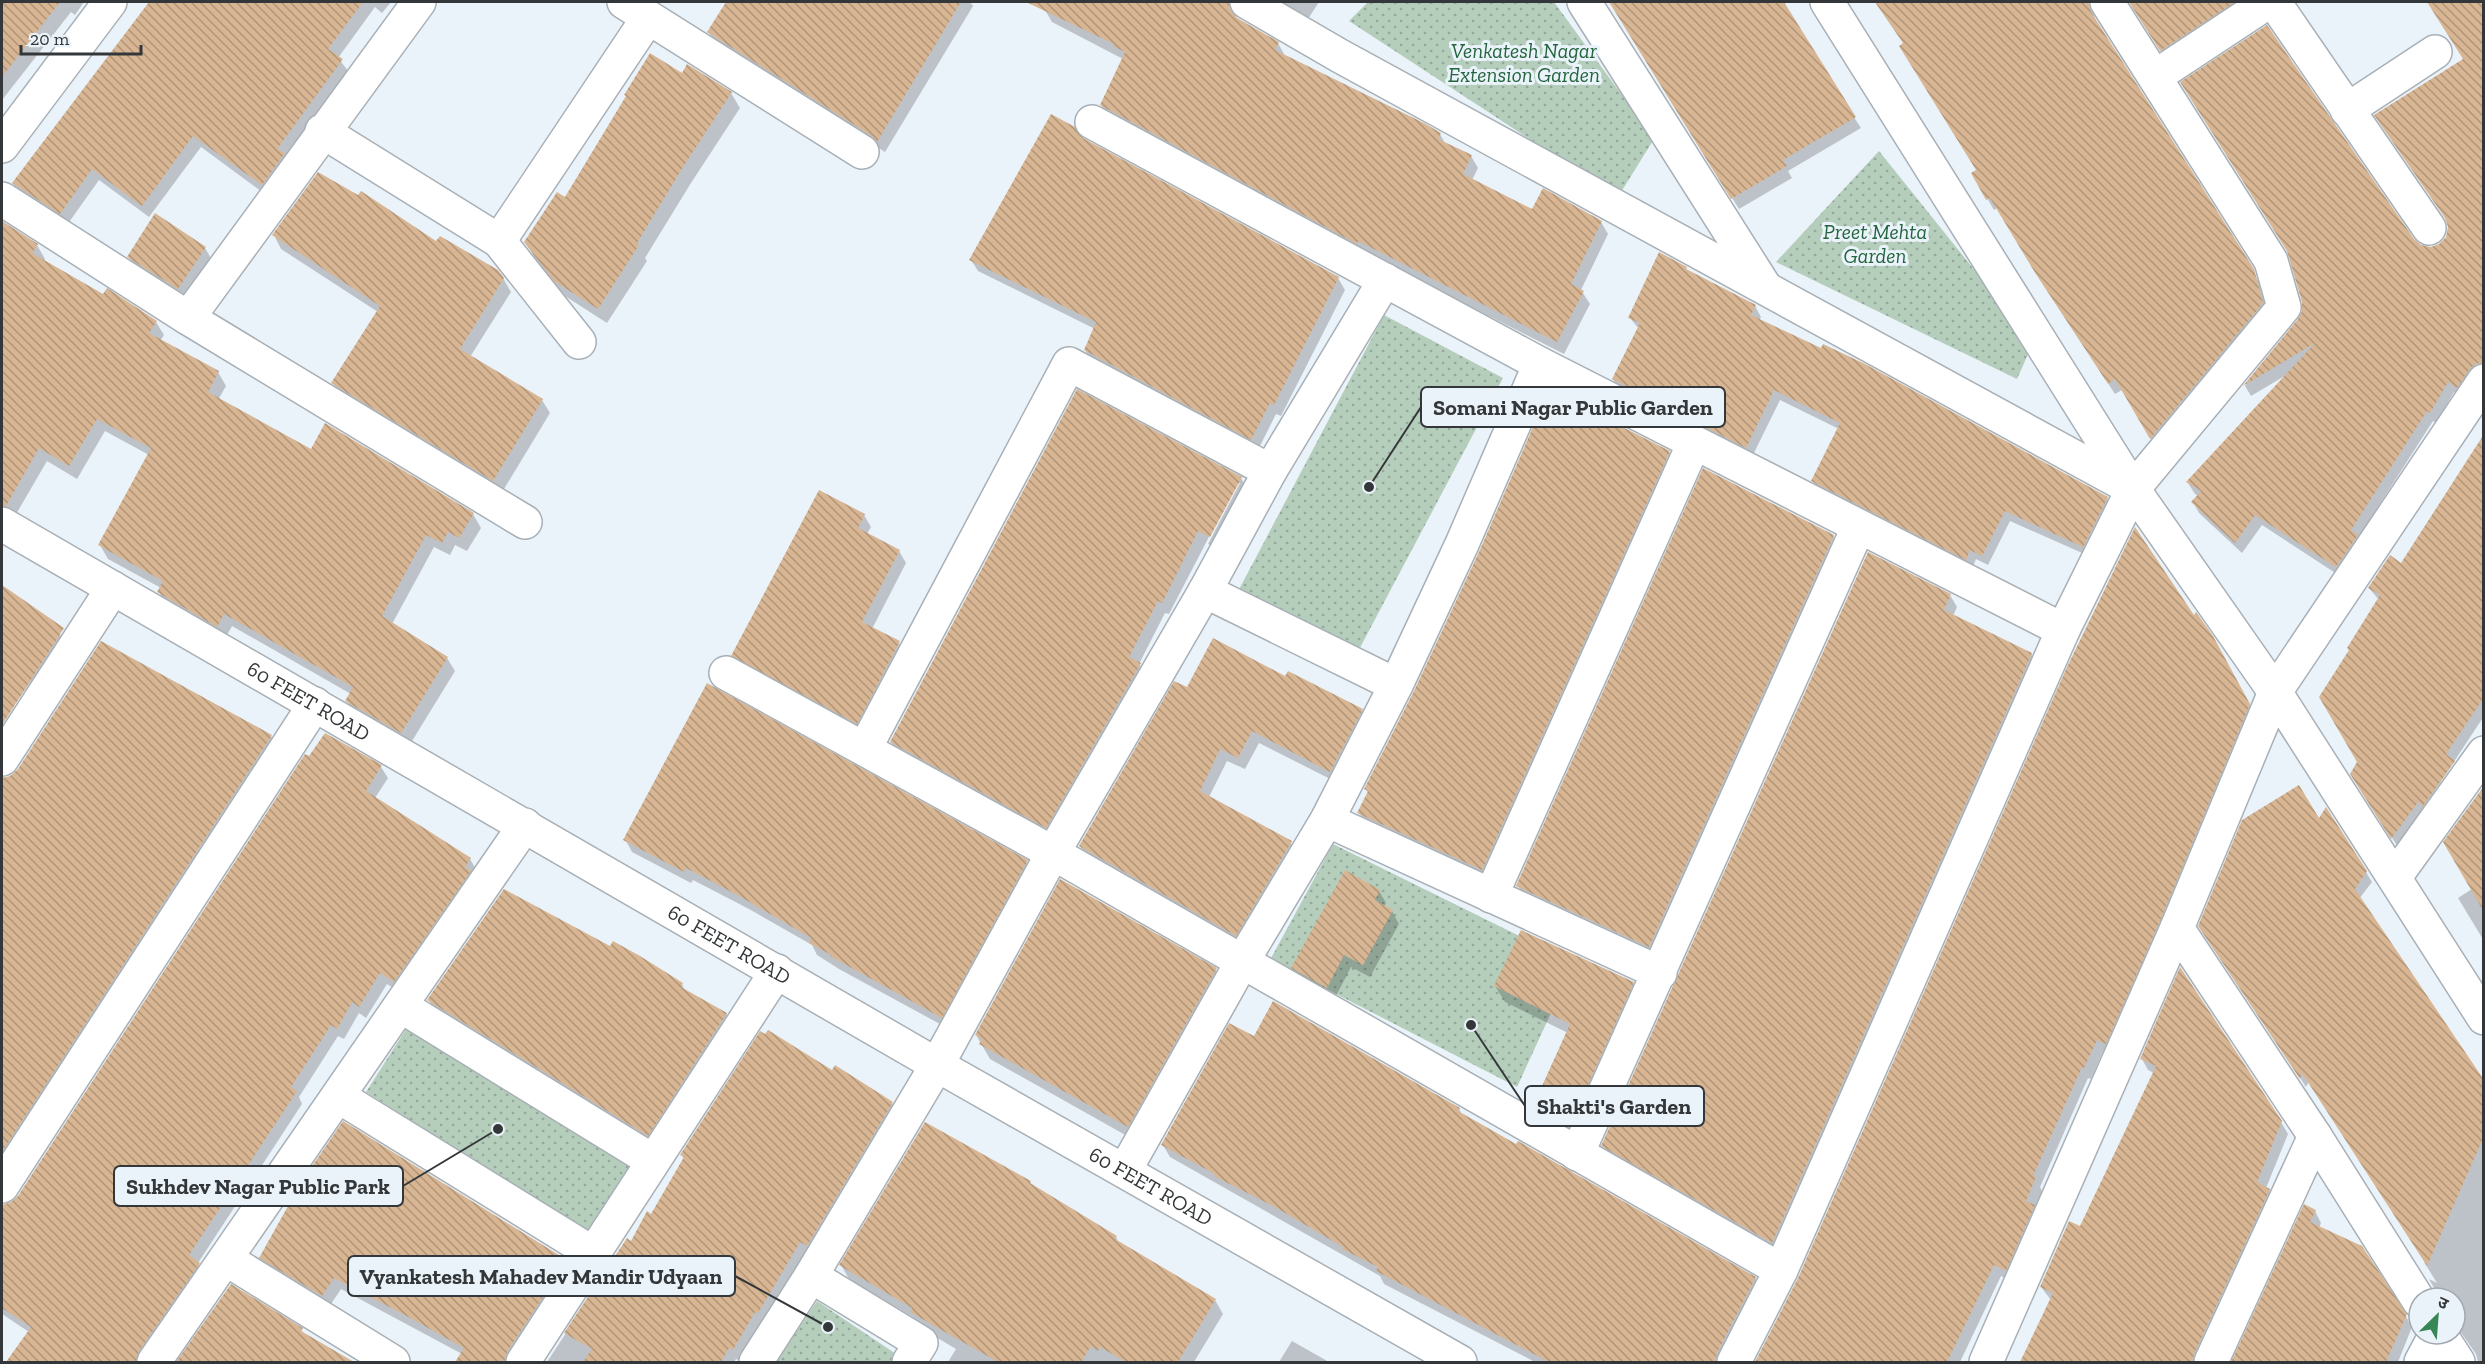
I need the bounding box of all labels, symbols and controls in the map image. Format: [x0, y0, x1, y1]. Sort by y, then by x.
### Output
scale bar [21, 18, 141, 56]
text: 20 m [30, 28, 70, 50]
park label: Venkatesh Nagar Extension Garden [1448, 38, 1600, 87]
park label: Preet Mehta Garden [1823, 219, 1927, 268]
callout: Somani Nagar Public Garden [1421, 387, 1725, 427]
text: Somani Nagar Public Garden [1433, 394, 1713, 421]
street label: 60 FEET ROAD [243, 656, 375, 746]
street label: 60 FEET ROAD [663, 899, 795, 990]
callout: Shakti's Garden [1525, 1086, 1704, 1126]
text: Shakti's Garden [1537, 1093, 1691, 1120]
street label: 60 FEET ROAD [1085, 1141, 1217, 1231]
callout: Sukhdev Nagar Public Park [114, 1166, 403, 1206]
text: Sukhdev Nagar Public Park [126, 1173, 390, 1200]
callout: Vyankatesh Mahadev Mandir Udyaan [348, 1256, 735, 1296]
text: Vyankatesh Mahadev Mandir Udyaan [360, 1263, 722, 1290]
north arrow [2407, 1286, 2467, 1346]
text: उ [2435, 1292, 2452, 1314]

